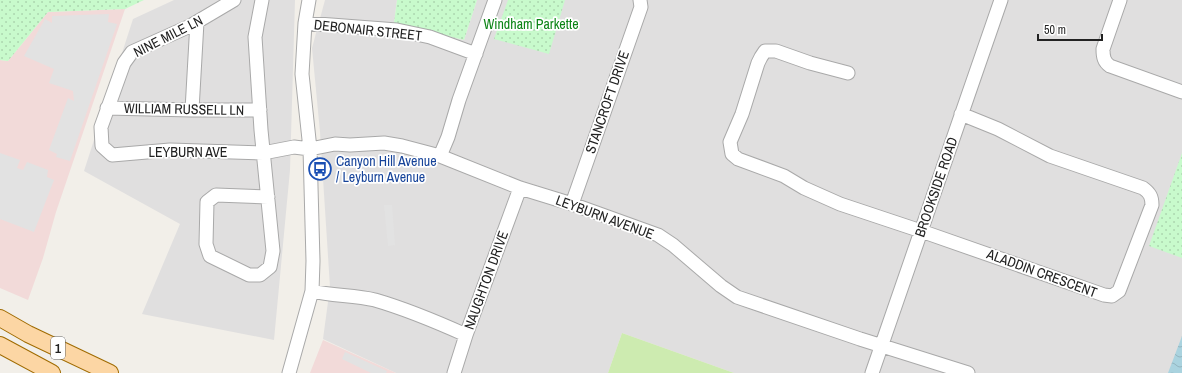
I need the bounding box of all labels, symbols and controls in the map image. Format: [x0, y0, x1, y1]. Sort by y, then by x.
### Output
street label: NINE MILE LN [130, 11, 206, 61]
street label: DEBONAIR STREET [313, 15, 423, 45]
park label: Windham Parkette [483, 15, 579, 33]
scale bar [1038, 16, 1102, 42]
text: 50 m [1044, 22, 1066, 38]
street label: STANCROFT DRIVE [581, 48, 633, 156]
street label: WILLIAM RUSSELL LN [124, 99, 244, 119]
street label: BROOKSIDE ROAD [910, 135, 962, 239]
street label: LEYBURN AVE [149, 143, 227, 161]
place label: Canyon Hill Avenue / Leyburn Avenue [336, 152, 437, 186]
bus stop icon: Canyon Hill Avenue / Leyburn Avenue [307, 156, 333, 182]
street label: LEYBURN AVENUE [553, 191, 657, 243]
street label: NAUGHTON DRIVE [460, 228, 512, 332]
street label: ALADDIN CRESCENT [983, 244, 1100, 301]
road number: 1 [51, 337, 65, 359]

